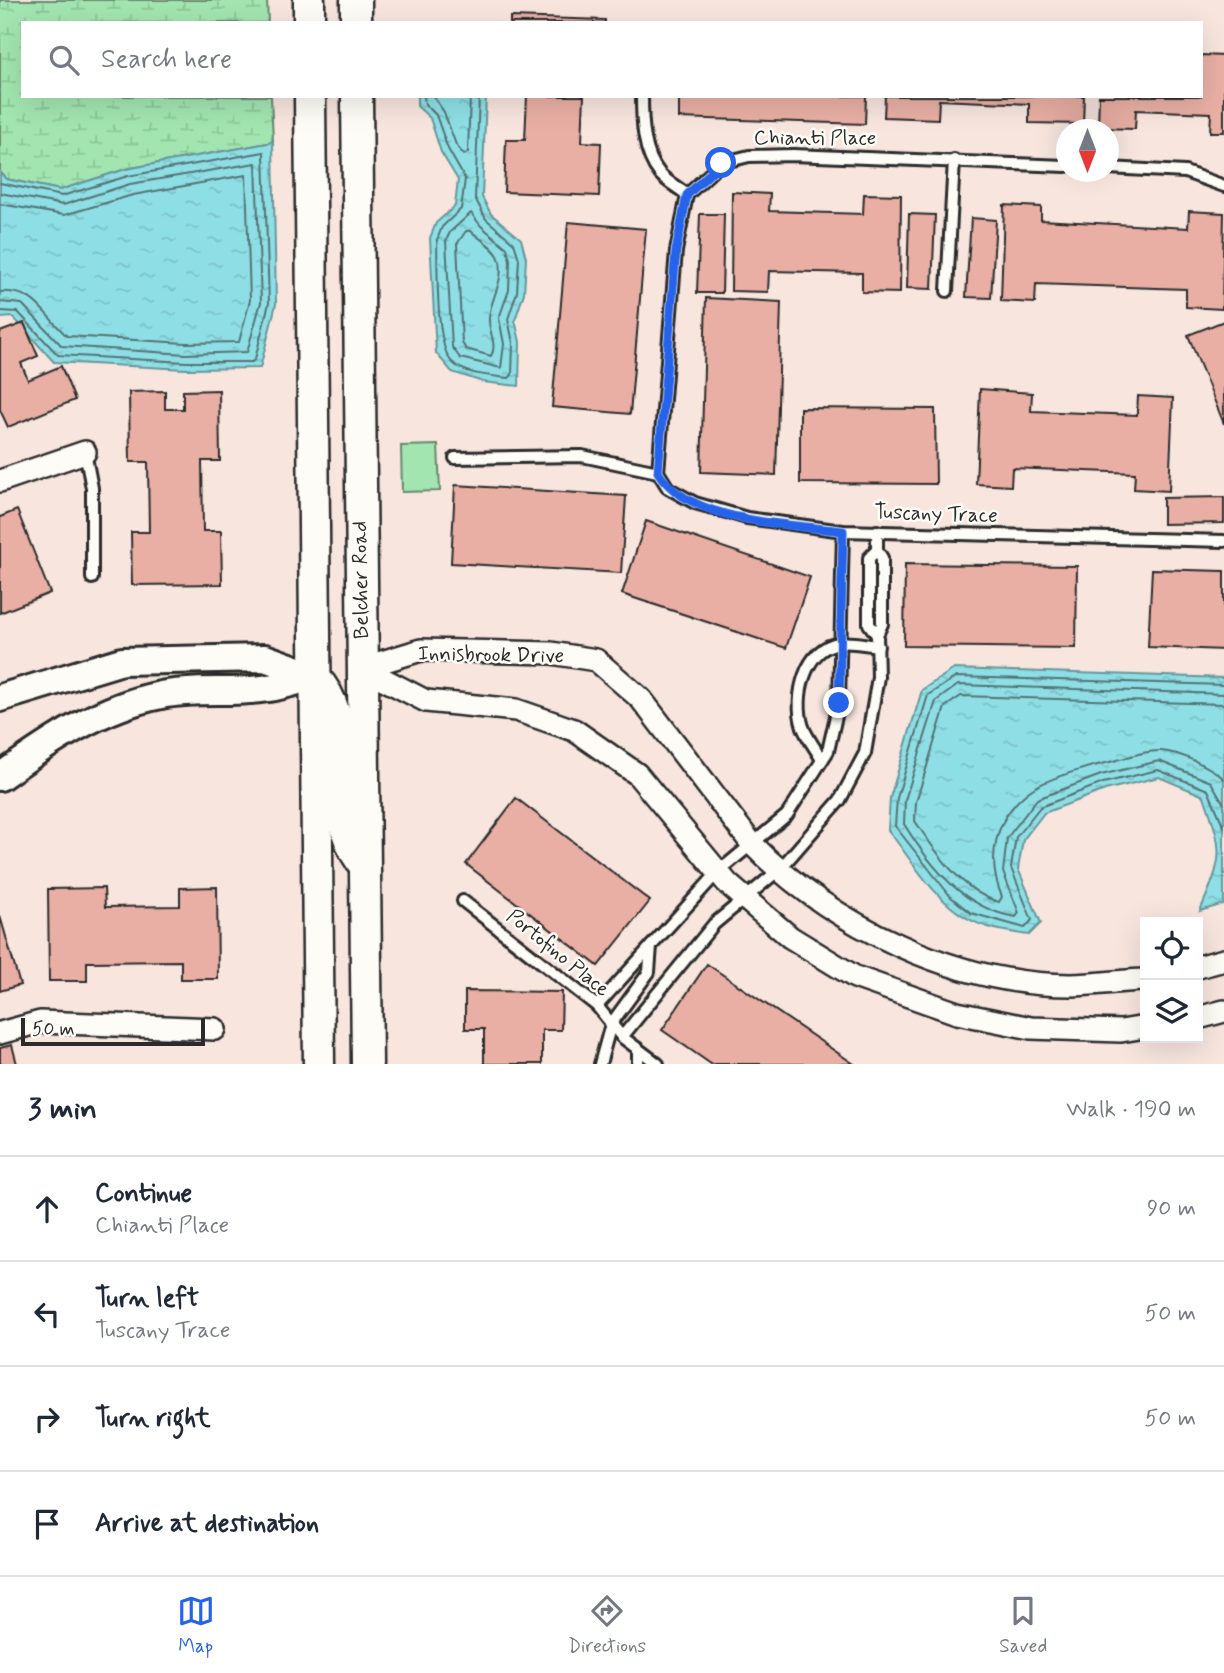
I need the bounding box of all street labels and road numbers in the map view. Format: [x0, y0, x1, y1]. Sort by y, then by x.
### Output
street label: Chianti Place [754, 124, 876, 152]
street label: Tuscany Trace [874, 498, 998, 530]
street label: Belcher Road [346, 521, 376, 639]
street label: Innisbrook Drive [418, 640, 564, 670]
street label: Portofino Place [500, 903, 616, 1003]

